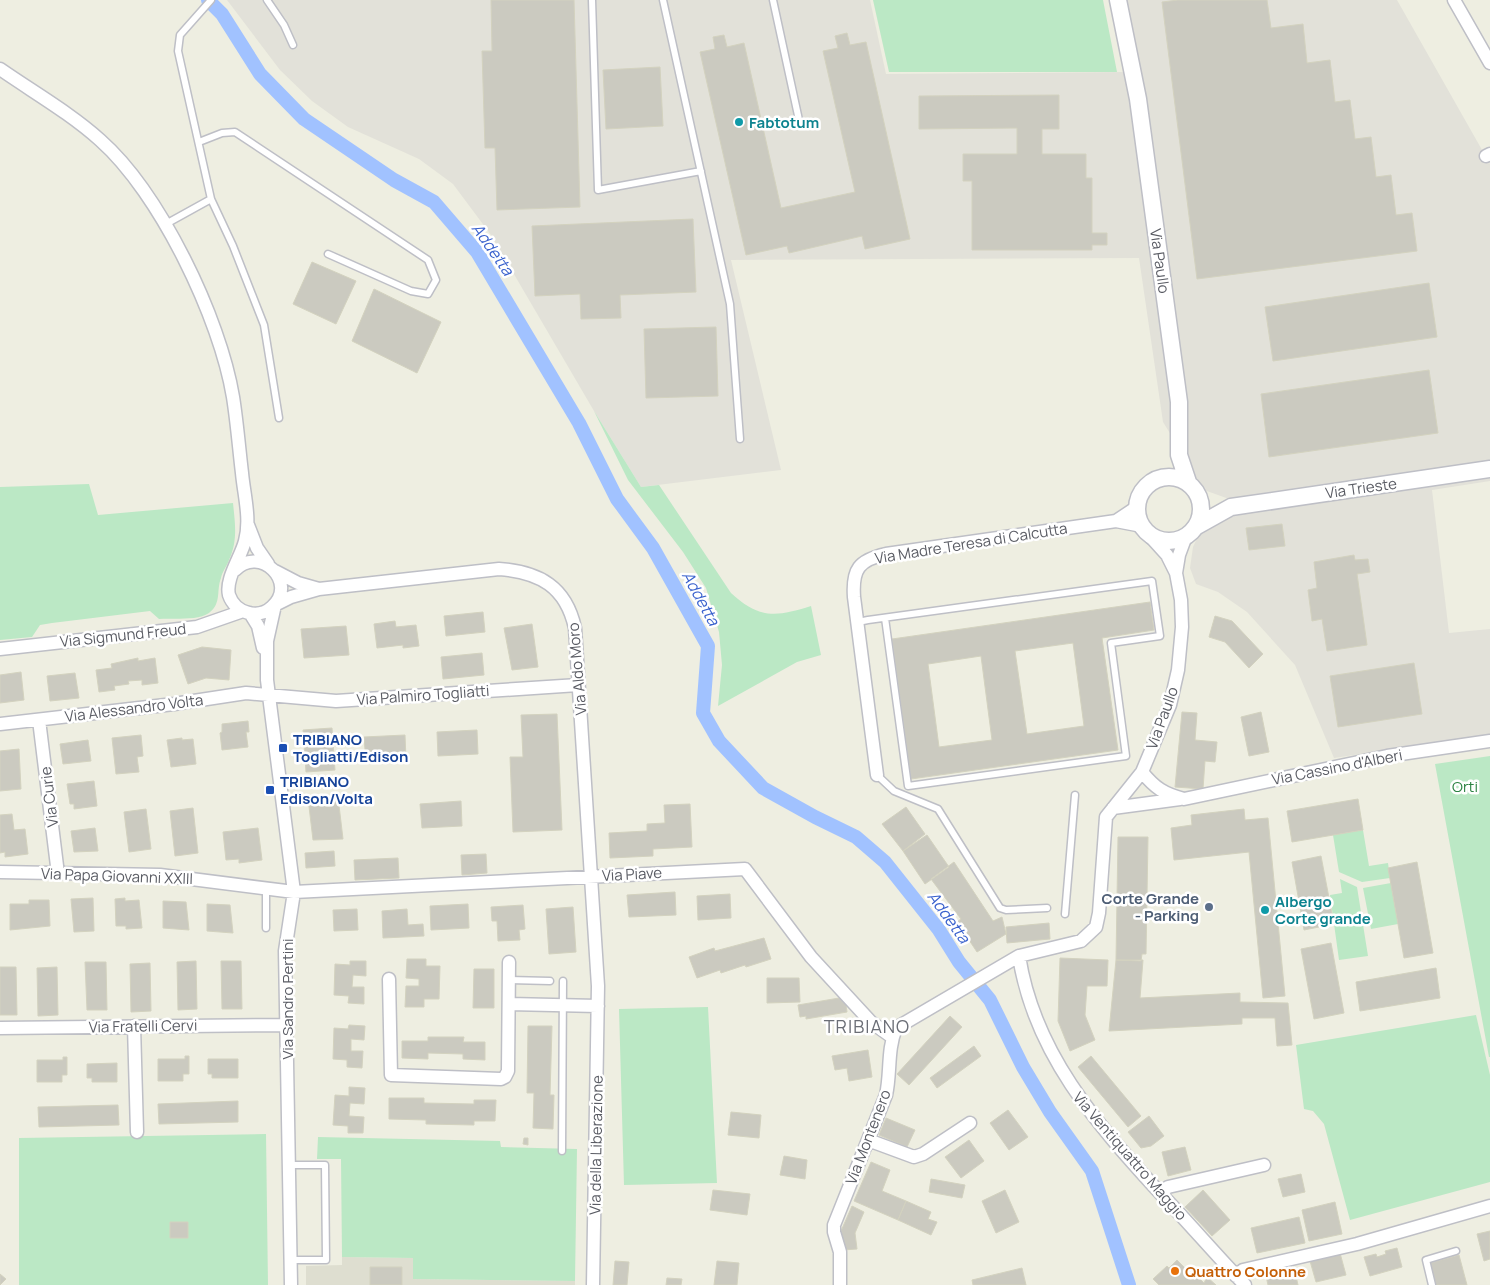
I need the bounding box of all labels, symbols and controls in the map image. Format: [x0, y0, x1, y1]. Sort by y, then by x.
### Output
place label: Fabtotum [749, 112, 819, 133]
marker: Fabtotum [733, 116, 745, 128]
water label: Addetta [467, 218, 520, 280]
street label: Via Paullo [1145, 227, 1175, 295]
street label: Via Trieste [1324, 473, 1398, 503]
street label: Via Madre Teresa di Calcutta [873, 517, 1069, 569]
water label: Addetta [677, 567, 726, 630]
street label: Via Sigmund Freud [59, 618, 187, 652]
street label: Via Aldo Moro [562, 622, 592, 716]
street label: Via Palmiro Togliatti [356, 680, 490, 710]
street label: Via Paullo [1141, 684, 1183, 752]
street label: Via Alessandro Volta [64, 689, 204, 727]
place label: TRIBIANO Togliatti/Edison [293, 729, 408, 767]
marker: TRIBIANO Togliatti/Edison [277, 742, 289, 754]
street label: Via Cassino d'Alberi [1270, 744, 1404, 790]
street label: Via Curie [35, 765, 63, 829]
place label: TRIBIANO Edison/Volta [280, 771, 373, 809]
park label: Orti [1452, 776, 1478, 797]
marker: TRIBIANO Edison/Volta [264, 784, 276, 796]
street label: Via Piave [601, 862, 663, 886]
street label: Via Papa Giovanni XXIII [41, 863, 193, 889]
water label: Addetta [923, 887, 976, 948]
place label: Corte Grande - Parking [1102, 888, 1199, 926]
place label: Albergo Corte grande [1275, 891, 1371, 929]
marker: Corte Grande - Parking [1203, 901, 1215, 913]
marker: Albergo Corte grande [1259, 904, 1271, 916]
street label: Via Sandro Pertini [277, 938, 298, 1060]
district label: TRIBIANO [824, 1014, 910, 1038]
street label: Via Fratelli Cervi [89, 1015, 197, 1037]
street label: Via della Liberazione [584, 1075, 608, 1215]
street label: Via Montenero [840, 1086, 896, 1187]
street label: Via Ventiquattro Maggio [1068, 1087, 1192, 1225]
place label: Quattro Colonne [1185, 1261, 1306, 1282]
marker: Quattro Colonne [1169, 1265, 1181, 1277]

